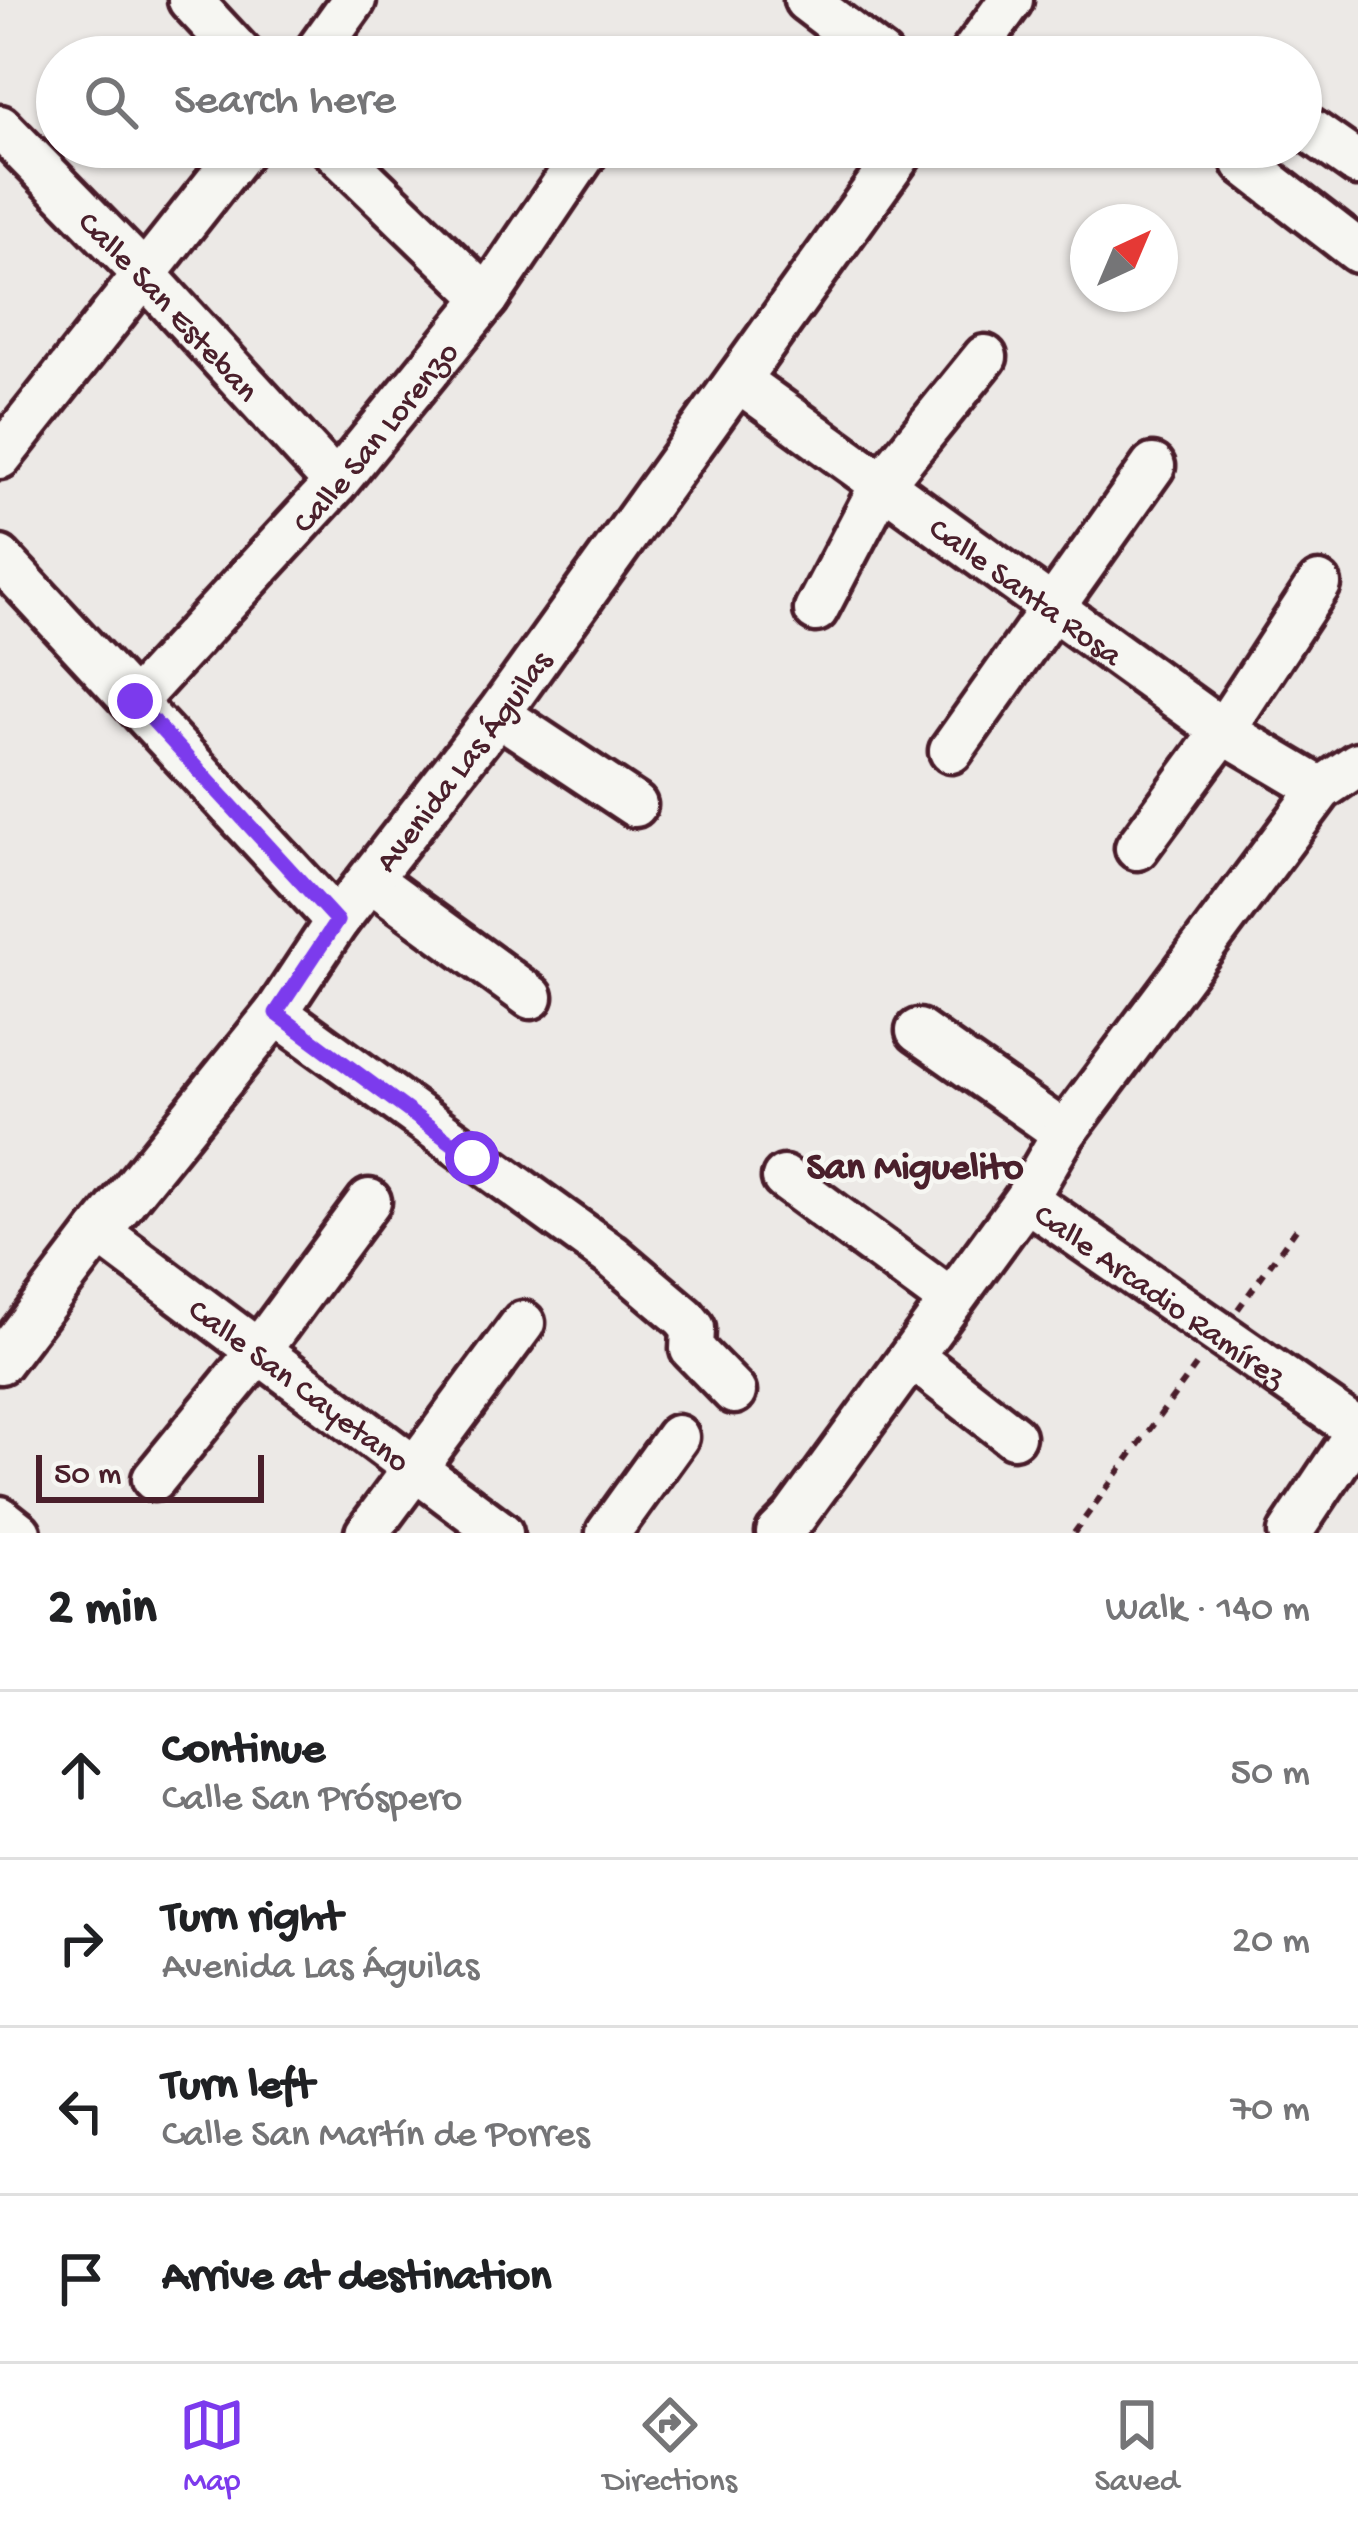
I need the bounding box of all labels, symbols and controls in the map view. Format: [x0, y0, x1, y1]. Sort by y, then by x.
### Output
search box [36, 36, 1322, 168]
icon: search [78, 69, 144, 135]
text: Search here [174, 76, 396, 129]
north arrow [1070, 204, 1178, 312]
street label: Calle San Esteban [68, 205, 265, 412]
street label: Calle San Lorenzo [287, 336, 469, 543]
street label: Calle Santa Rosa [920, 511, 1129, 678]
street label: Avenida Las Águilas [369, 644, 563, 882]
route end [108, 674, 162, 728]
route start [445, 1131, 499, 1185]
district label: San Miguelito [807, 1147, 1023, 1193]
street label: Calle Arcadio Ramírez [1025, 1198, 1292, 1399]
street label: Calle San Cayetano [179, 1293, 415, 1483]
scale bar [36, 1449, 264, 1502]
text: 50 m [54, 1457, 121, 1495]
text: 2 min [48, 1581, 157, 1641]
text: Walk · 140 m [1105, 1588, 1310, 1634]
text: Continue [162, 1725, 325, 1778]
icon: ahead [48, 1742, 114, 1808]
text: 50 m [1230, 1752, 1310, 1798]
text: Calle San Próspero [162, 1778, 462, 1824]
text: Turn right [162, 1893, 342, 1946]
icon: right [48, 1910, 114, 1976]
text: 20 m [1232, 1920, 1310, 1966]
text: Avenida Las Águilas [162, 1946, 479, 1992]
text: Turn left [162, 2061, 314, 2114]
icon: left [48, 2078, 114, 2144]
text: 70 m [1231, 2088, 1310, 2134]
text: Calle San Martín de Porres [162, 2114, 590, 2160]
icon: arrive [48, 2246, 114, 2312]
text: Arrive at destination [162, 2252, 551, 2305]
tab: Map [179, 2392, 245, 2502]
tab: Directions [603, 2392, 737, 2502]
tab: Saved [1095, 2392, 1179, 2502]

